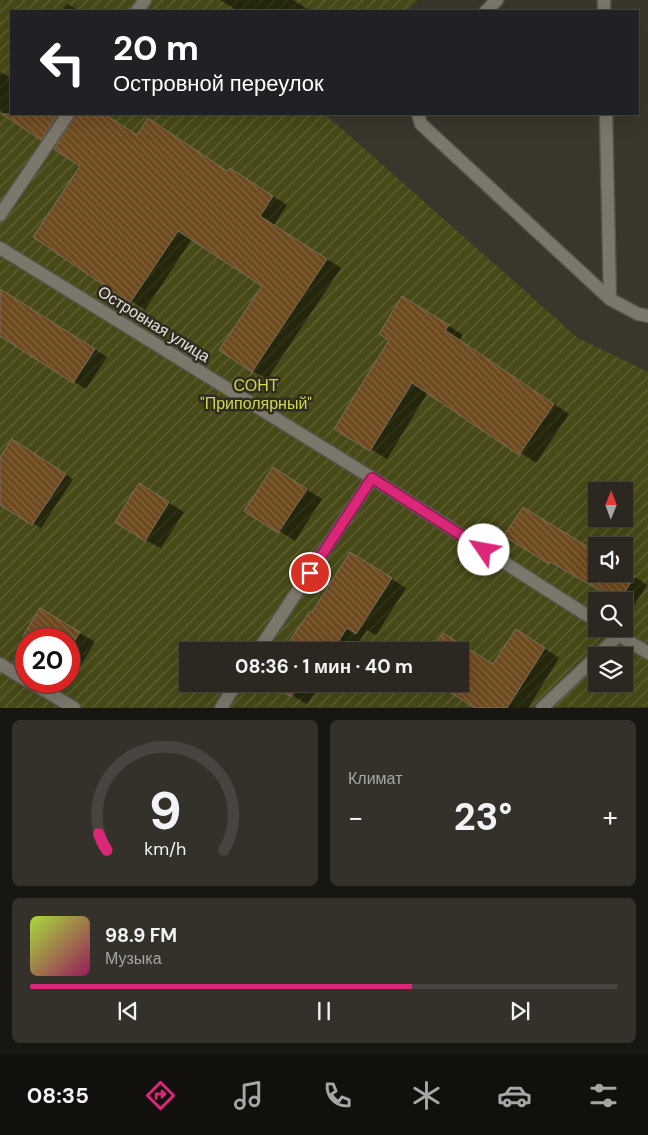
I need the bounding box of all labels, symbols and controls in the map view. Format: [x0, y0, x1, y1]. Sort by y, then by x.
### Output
text: 20 m [113, 25, 199, 71]
icon: left [30, 30, 95, 95]
text: Островной переулок [113, 69, 324, 98]
street label: Островная улица [94, 281, 214, 367]
park label: СОНТ "Приполярный" [200, 375, 312, 414]
north arrow [588, 482, 632, 528]
map controls [588, 482, 633, 692]
position arrow [457, 523, 509, 575]
button: sound [588, 537, 633, 582]
pin [289, 552, 331, 594]
icon: arrive [296, 559, 324, 587]
button: search [588, 592, 633, 637]
speed limit sign: 20 [15, 628, 80, 693]
button: layers [588, 647, 633, 692]
text: 08:36 · 1 мин · 40 m [235, 654, 413, 679]
text: Климат [348, 768, 402, 789]
text: 9 [148, 777, 182, 845]
text: 23° [454, 792, 512, 842]
text: − [348, 799, 363, 836]
text: + [603, 799, 618, 836]
text: km/h [144, 837, 186, 861]
text: 98.9 FM [105, 923, 177, 948]
text: Музыка [105, 948, 162, 969]
icon: previous [114, 997, 142, 1025]
icon: pause [310, 997, 338, 1025]
icon: next [506, 997, 534, 1025]
icon: directions [143, 1078, 178, 1113]
icon: music [231, 1078, 266, 1113]
icon: phone [320, 1078, 355, 1113]
icon: climate [409, 1078, 444, 1113]
icon: car [497, 1078, 532, 1113]
icon: filters [586, 1078, 621, 1113]
text: 08:35 [27, 1081, 89, 1110]

